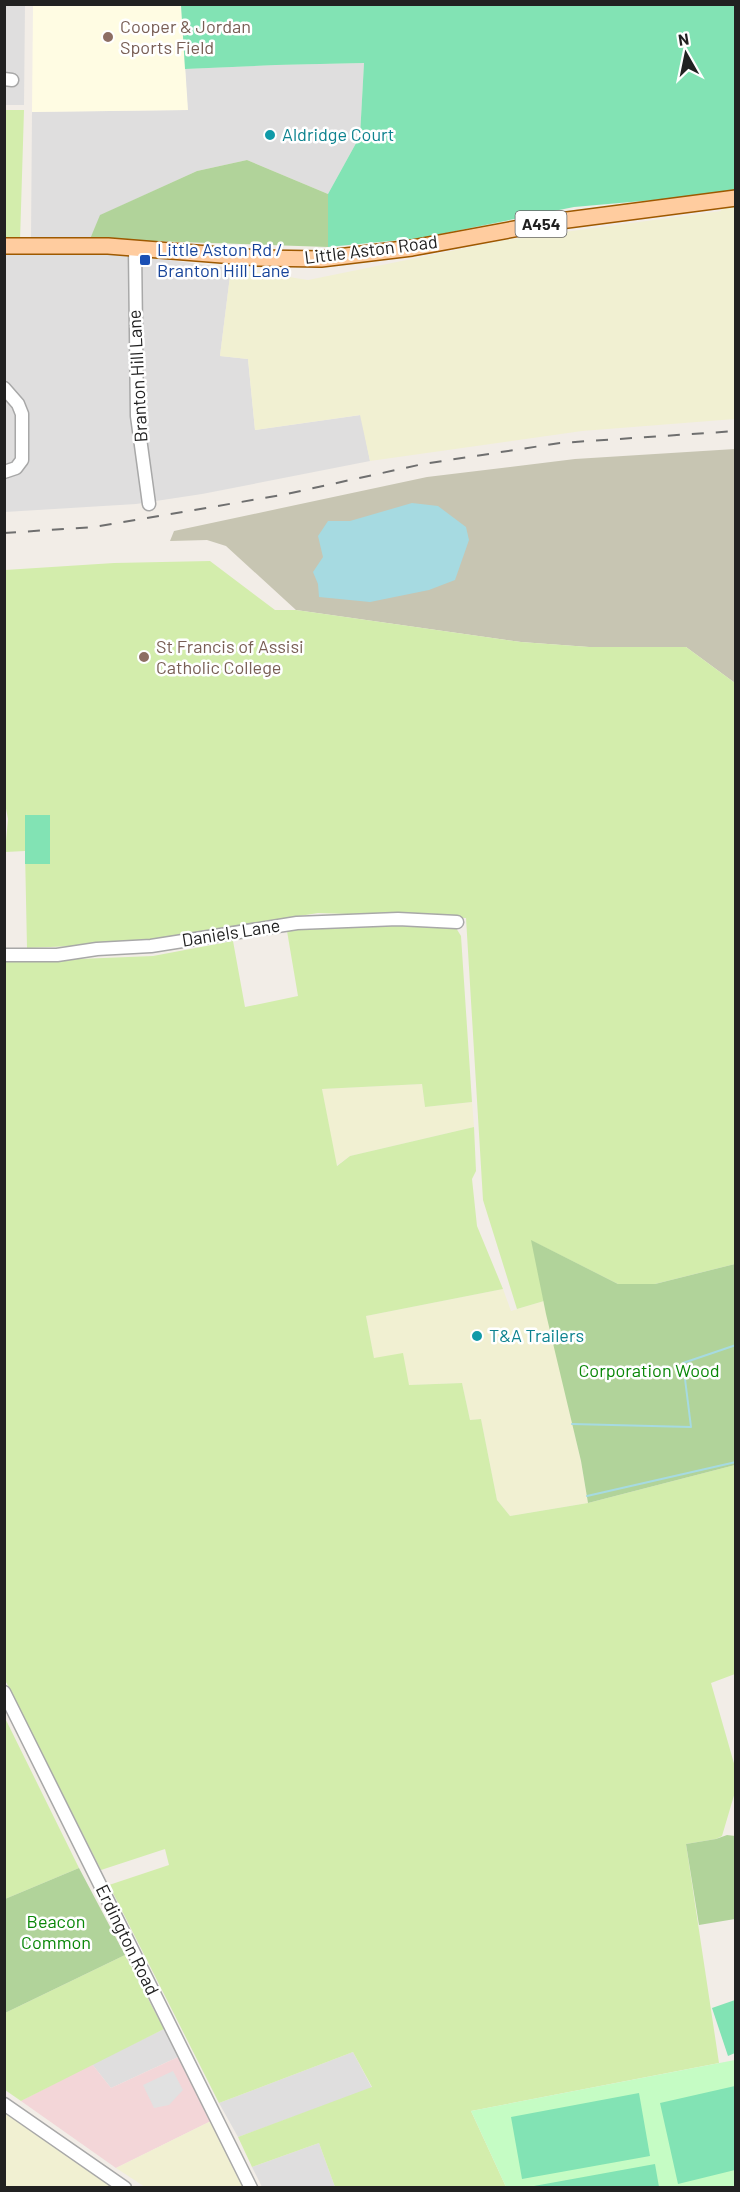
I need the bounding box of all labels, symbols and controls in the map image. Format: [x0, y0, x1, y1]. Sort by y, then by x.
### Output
place label: Cooper & Jordan Sports Field [120, 15, 251, 58]
north arrow [656, 24, 716, 84]
text: N [677, 28, 690, 49]
marker: Cooper & Jordan Sports Field [101, 30, 115, 44]
place label: Aldridge Court [282, 123, 394, 145]
marker: Aldridge Court [263, 128, 277, 142]
road number: A454 [516, 211, 566, 237]
street label: Little Aston Road [303, 230, 439, 268]
place label: Little Aston Rd / Branton Hill Lane [157, 238, 290, 281]
marker: Little Aston Rd / Branton Hill Lane [138, 253, 152, 267]
street label: Branton Hill Lane [123, 309, 151, 443]
place label: St Francis of Assisi Catholic College [156, 635, 304, 678]
marker: St Francis of Assisi Catholic College [137, 650, 151, 664]
street label: Daniels Lane [180, 913, 282, 951]
place label: T&A Trailers [489, 1324, 584, 1346]
marker: T&A Trailers [470, 1329, 484, 1343]
park label: Corporation Wood [578, 1359, 720, 1381]
street label: Erdington Road [92, 1881, 164, 1998]
park label: Beacon Common [21, 1910, 91, 1953]

